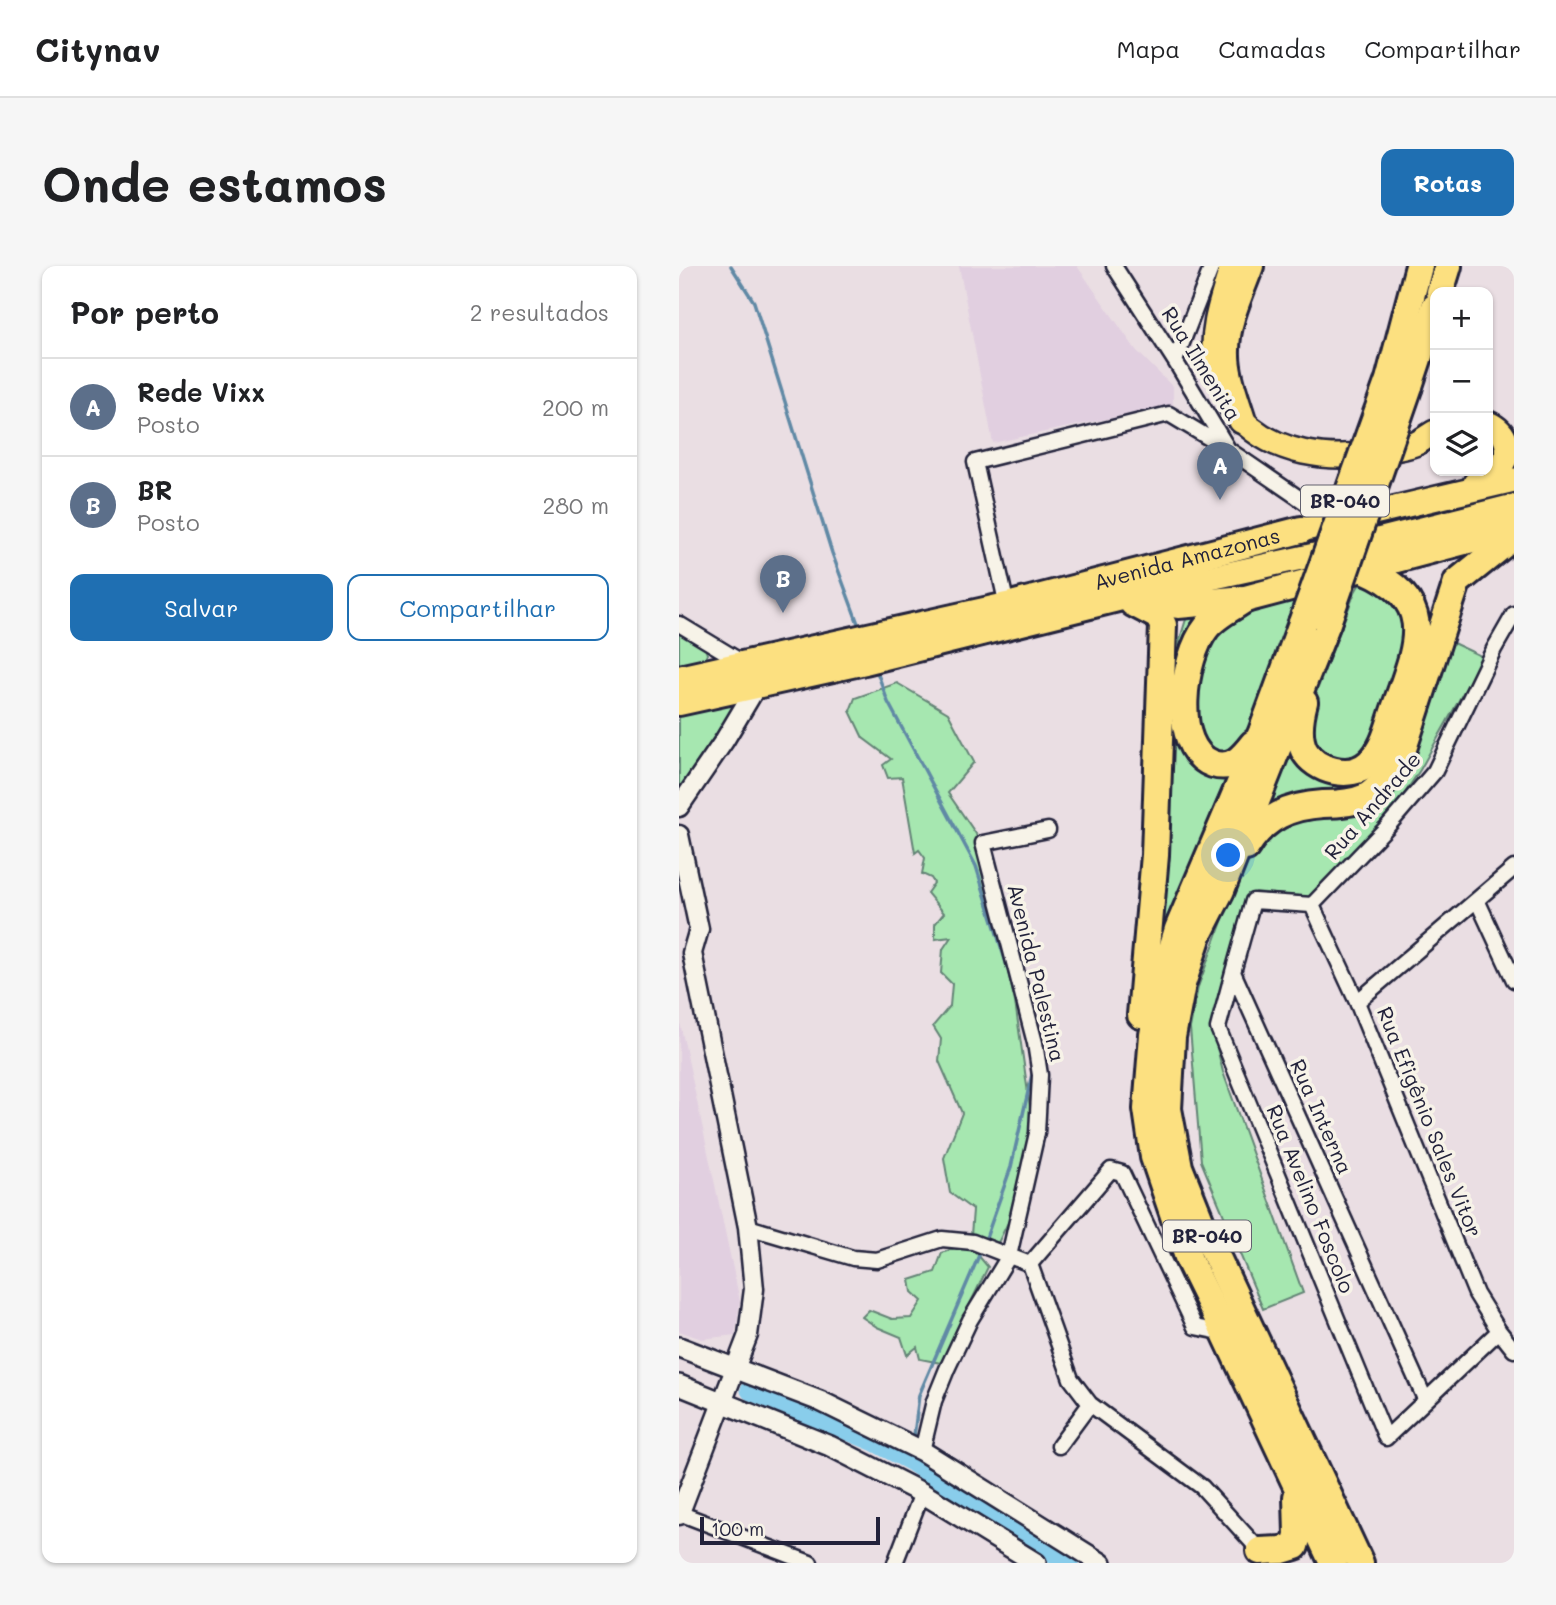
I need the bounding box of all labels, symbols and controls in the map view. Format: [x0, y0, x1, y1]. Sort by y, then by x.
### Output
text: Citynav [35, 27, 160, 70]
text: Mapa [1116, 33, 1180, 64]
text: Camadas [1218, 33, 1326, 64]
text: Compartilhar [1364, 33, 1521, 64]
button: Rotas [1381, 149, 1514, 216]
text: Onde estamos [42, 151, 387, 214]
map controls [1430, 287, 1493, 476]
button: + [1430, 287, 1493, 350]
text: Por perto [70, 292, 219, 332]
text: 2 resultados [470, 297, 609, 327]
street label: Rua Ilmenita [1157, 301, 1248, 425]
button: − [1430, 350, 1493, 413]
text: Rede Vixx [137, 375, 265, 409]
text: A [85, 392, 101, 422]
text: 200 m [542, 392, 609, 422]
text: Posto [137, 409, 200, 439]
button: layers [1430, 413, 1493, 476]
pin: A [1197, 442, 1243, 500]
text: BR [137, 473, 173, 507]
road number: BR-040 [1301, 485, 1389, 516]
text: B [85, 490, 101, 520]
text: 280 m [542, 490, 609, 520]
text: Posto [137, 507, 200, 537]
street label: Avenida Amazonas [1091, 521, 1283, 595]
pin: B [760, 555, 806, 613]
button: Salvar [70, 574, 333, 641]
button: Compartilhar [347, 574, 609, 641]
street label: Rua Andrade [1318, 746, 1426, 865]
your location [1211, 838, 1245, 872]
street label: Avenida Palestina [1002, 881, 1073, 1064]
street label: Rua Efigênio Sales Vitor [1372, 1002, 1489, 1241]
street label: Rua Interna [1285, 1055, 1360, 1178]
street label: Rua Avelino Foscolo [1261, 1100, 1362, 1297]
road number: BR-040 [1163, 1220, 1251, 1252]
scale bar [700, 1514, 880, 1546]
text: 100 m [711, 1516, 764, 1541]

